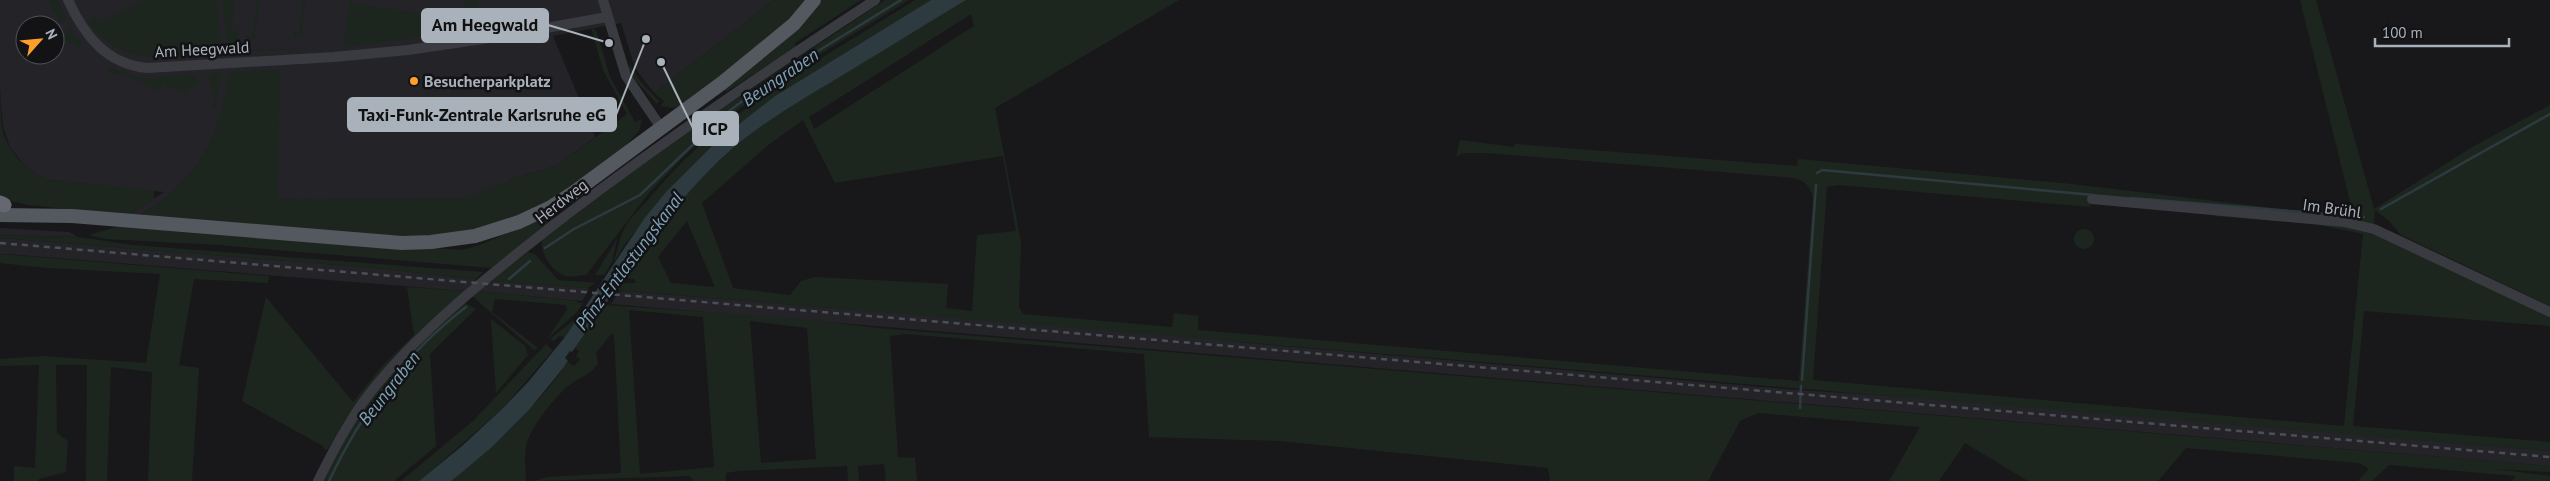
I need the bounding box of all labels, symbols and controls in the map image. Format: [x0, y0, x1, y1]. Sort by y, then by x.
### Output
callout: Am Heegwald [422, 9, 548, 42]
text: Am Heegwald [432, 13, 538, 36]
north arrow [15, 15, 65, 65]
scale bar [2375, 15, 2509, 47]
text: 100 m [2382, 23, 2423, 42]
text: N [41, 26, 62, 42]
street label: Am Heegwald [154, 37, 250, 61]
water label: Beungraben [737, 43, 823, 111]
place label: Besucherparkplatz [424, 71, 551, 91]
marker: Besucherparkplatz [408, 75, 420, 87]
callout: Taxi-Funk-Zentrale Karlsruhe eG [348, 98, 616, 131]
text: Taxi-Funk-Zentrale Karlsruhe eG [358, 103, 606, 126]
callout: ICP [693, 112, 738, 145]
text: ICP [702, 117, 728, 140]
street label: Herdweg [531, 174, 591, 228]
water label: Pfinz-Entlastungskanal [570, 187, 688, 334]
street label: Im Brühl [2302, 194, 2363, 222]
water label: Beungraben [353, 346, 425, 430]

